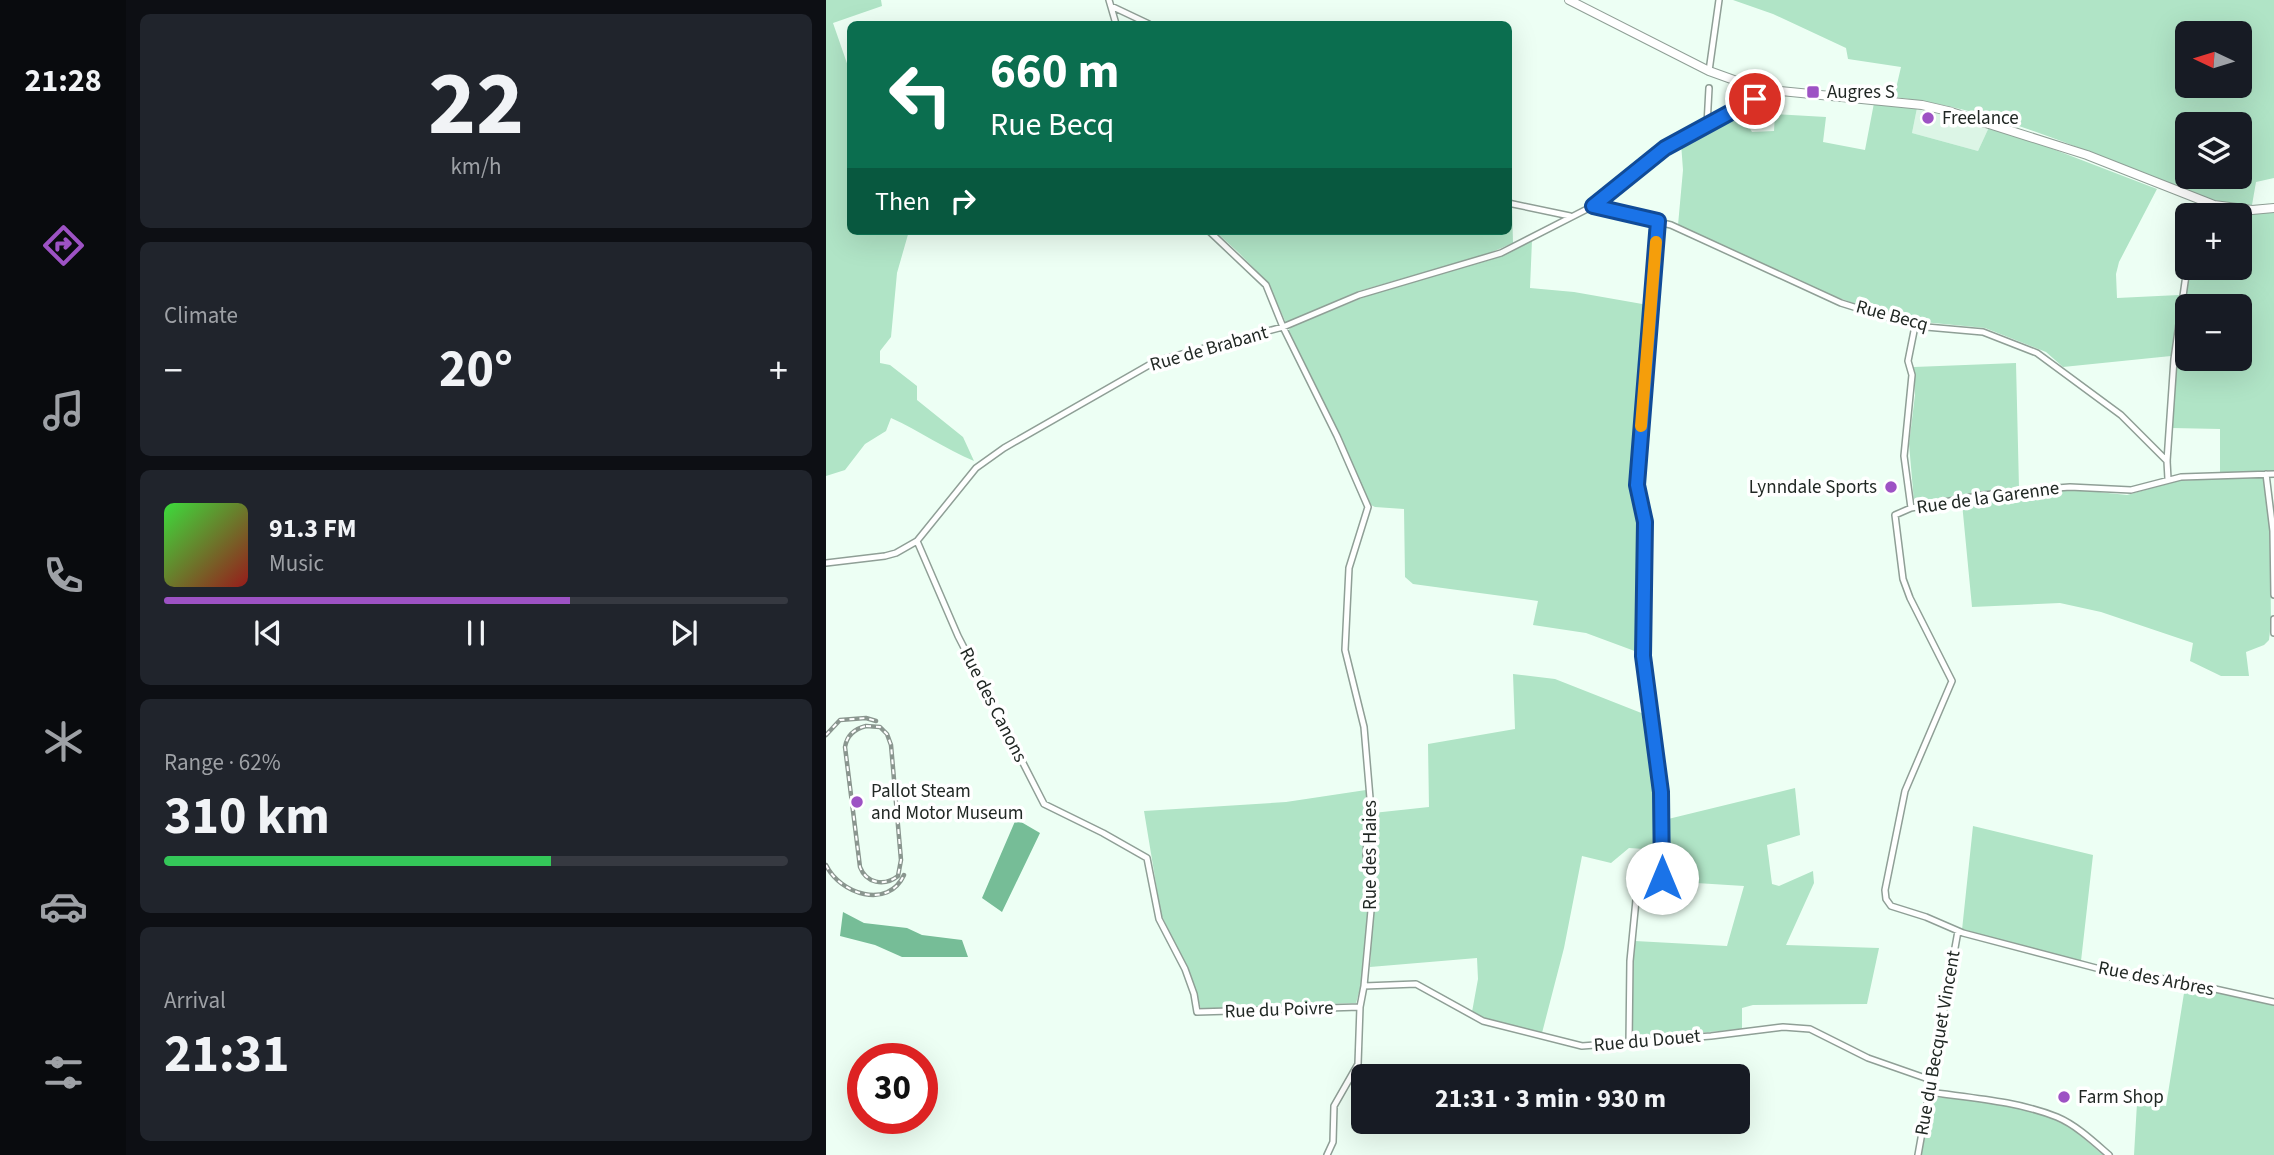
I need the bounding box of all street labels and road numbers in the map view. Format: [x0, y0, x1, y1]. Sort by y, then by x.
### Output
street label: Rue Becq [1853, 293, 1931, 339]
street label: Rue de Brabant [1147, 319, 1272, 379]
street label: Rue de la Garenne [1915, 475, 2061, 521]
street label: Rue des Canons [952, 643, 1034, 767]
street label: Rue des Haies [1357, 800, 1384, 910]
street label: Rue du Becquet Vincent [1908, 948, 1968, 1138]
street label: Rue des Arbres [2096, 955, 2216, 1003]
street label: Rue du Poivre [1224, 995, 1334, 1025]
street label: Rue du Douet [1593, 1023, 1702, 1059]

